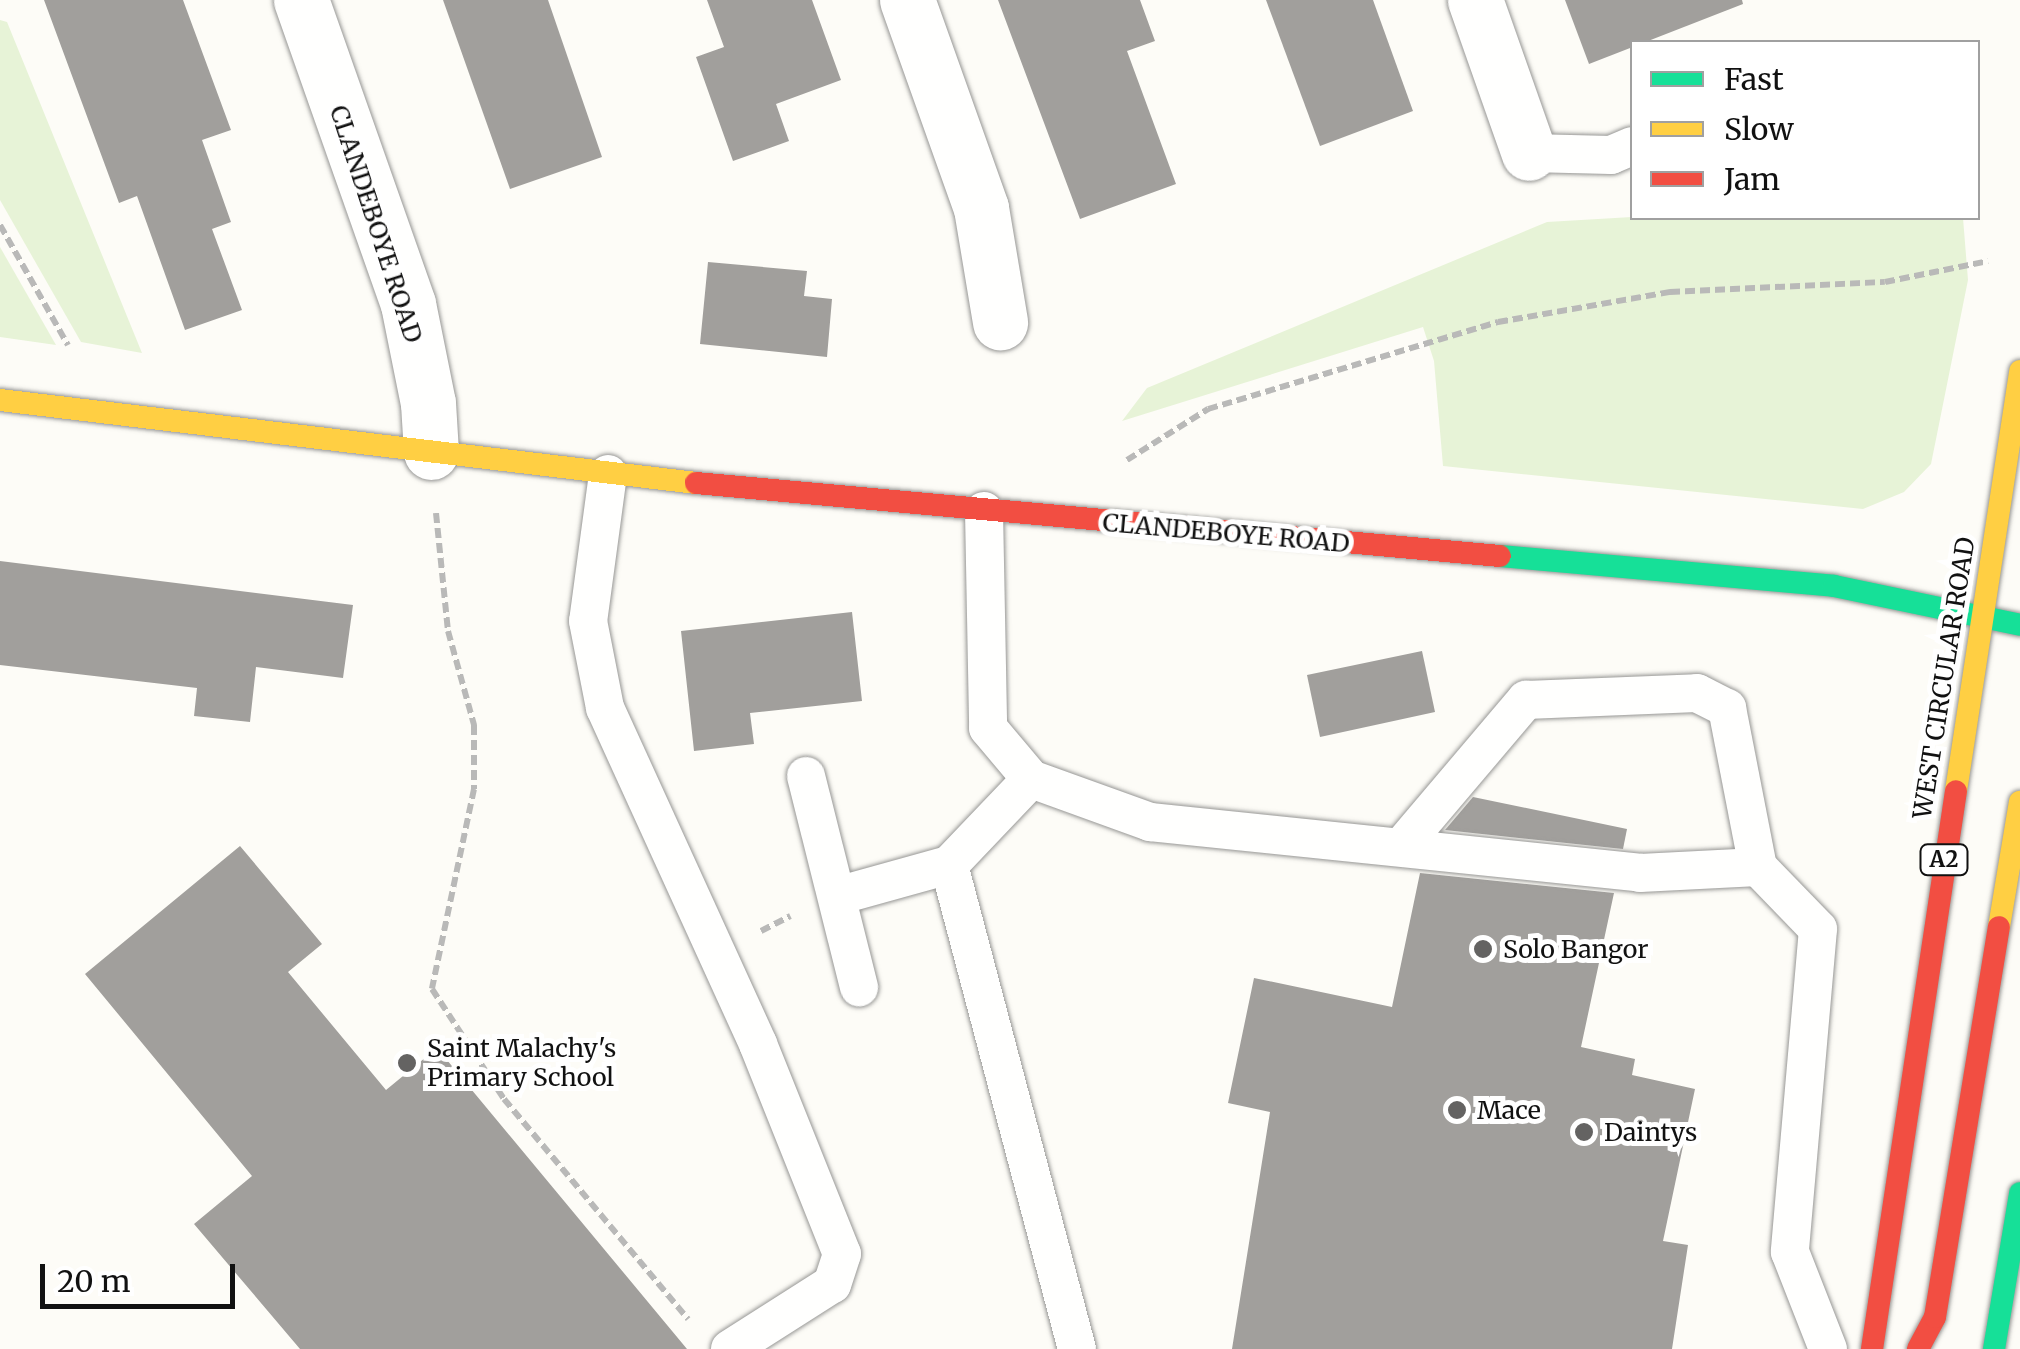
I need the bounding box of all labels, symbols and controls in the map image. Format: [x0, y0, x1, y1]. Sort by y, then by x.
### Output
legend [1630, 40, 1980, 220]
text: Fast [1724, 60, 1784, 98]
street label: CLANDEBOYE ROAD [323, 102, 429, 346]
text: Slow [1724, 110, 1794, 148]
text: Jam [1724, 160, 1780, 198]
street label: CLANDEBOYE ROAD [1101, 507, 1351, 559]
street label: WEST CIRCULAR ROAD [1907, 535, 1981, 821]
road number: A2 [1919, 843, 1969, 877]
place label: Solo Bangor [1503, 934, 1648, 964]
marker: Solo Bangor [1472, 938, 1494, 960]
place label: Saint Malachy's Primary School [427, 1034, 616, 1093]
marker: Saint Malachy's Primary School [396, 1052, 418, 1074]
place label: Mace [1477, 1095, 1541, 1125]
marker: Mace [1446, 1099, 1468, 1121]
place label: Daintys [1604, 1117, 1697, 1147]
marker: Daintys [1573, 1121, 1595, 1143]
scale bar [45, 1244, 240, 1306]
text: 20 m [57, 1262, 130, 1300]

